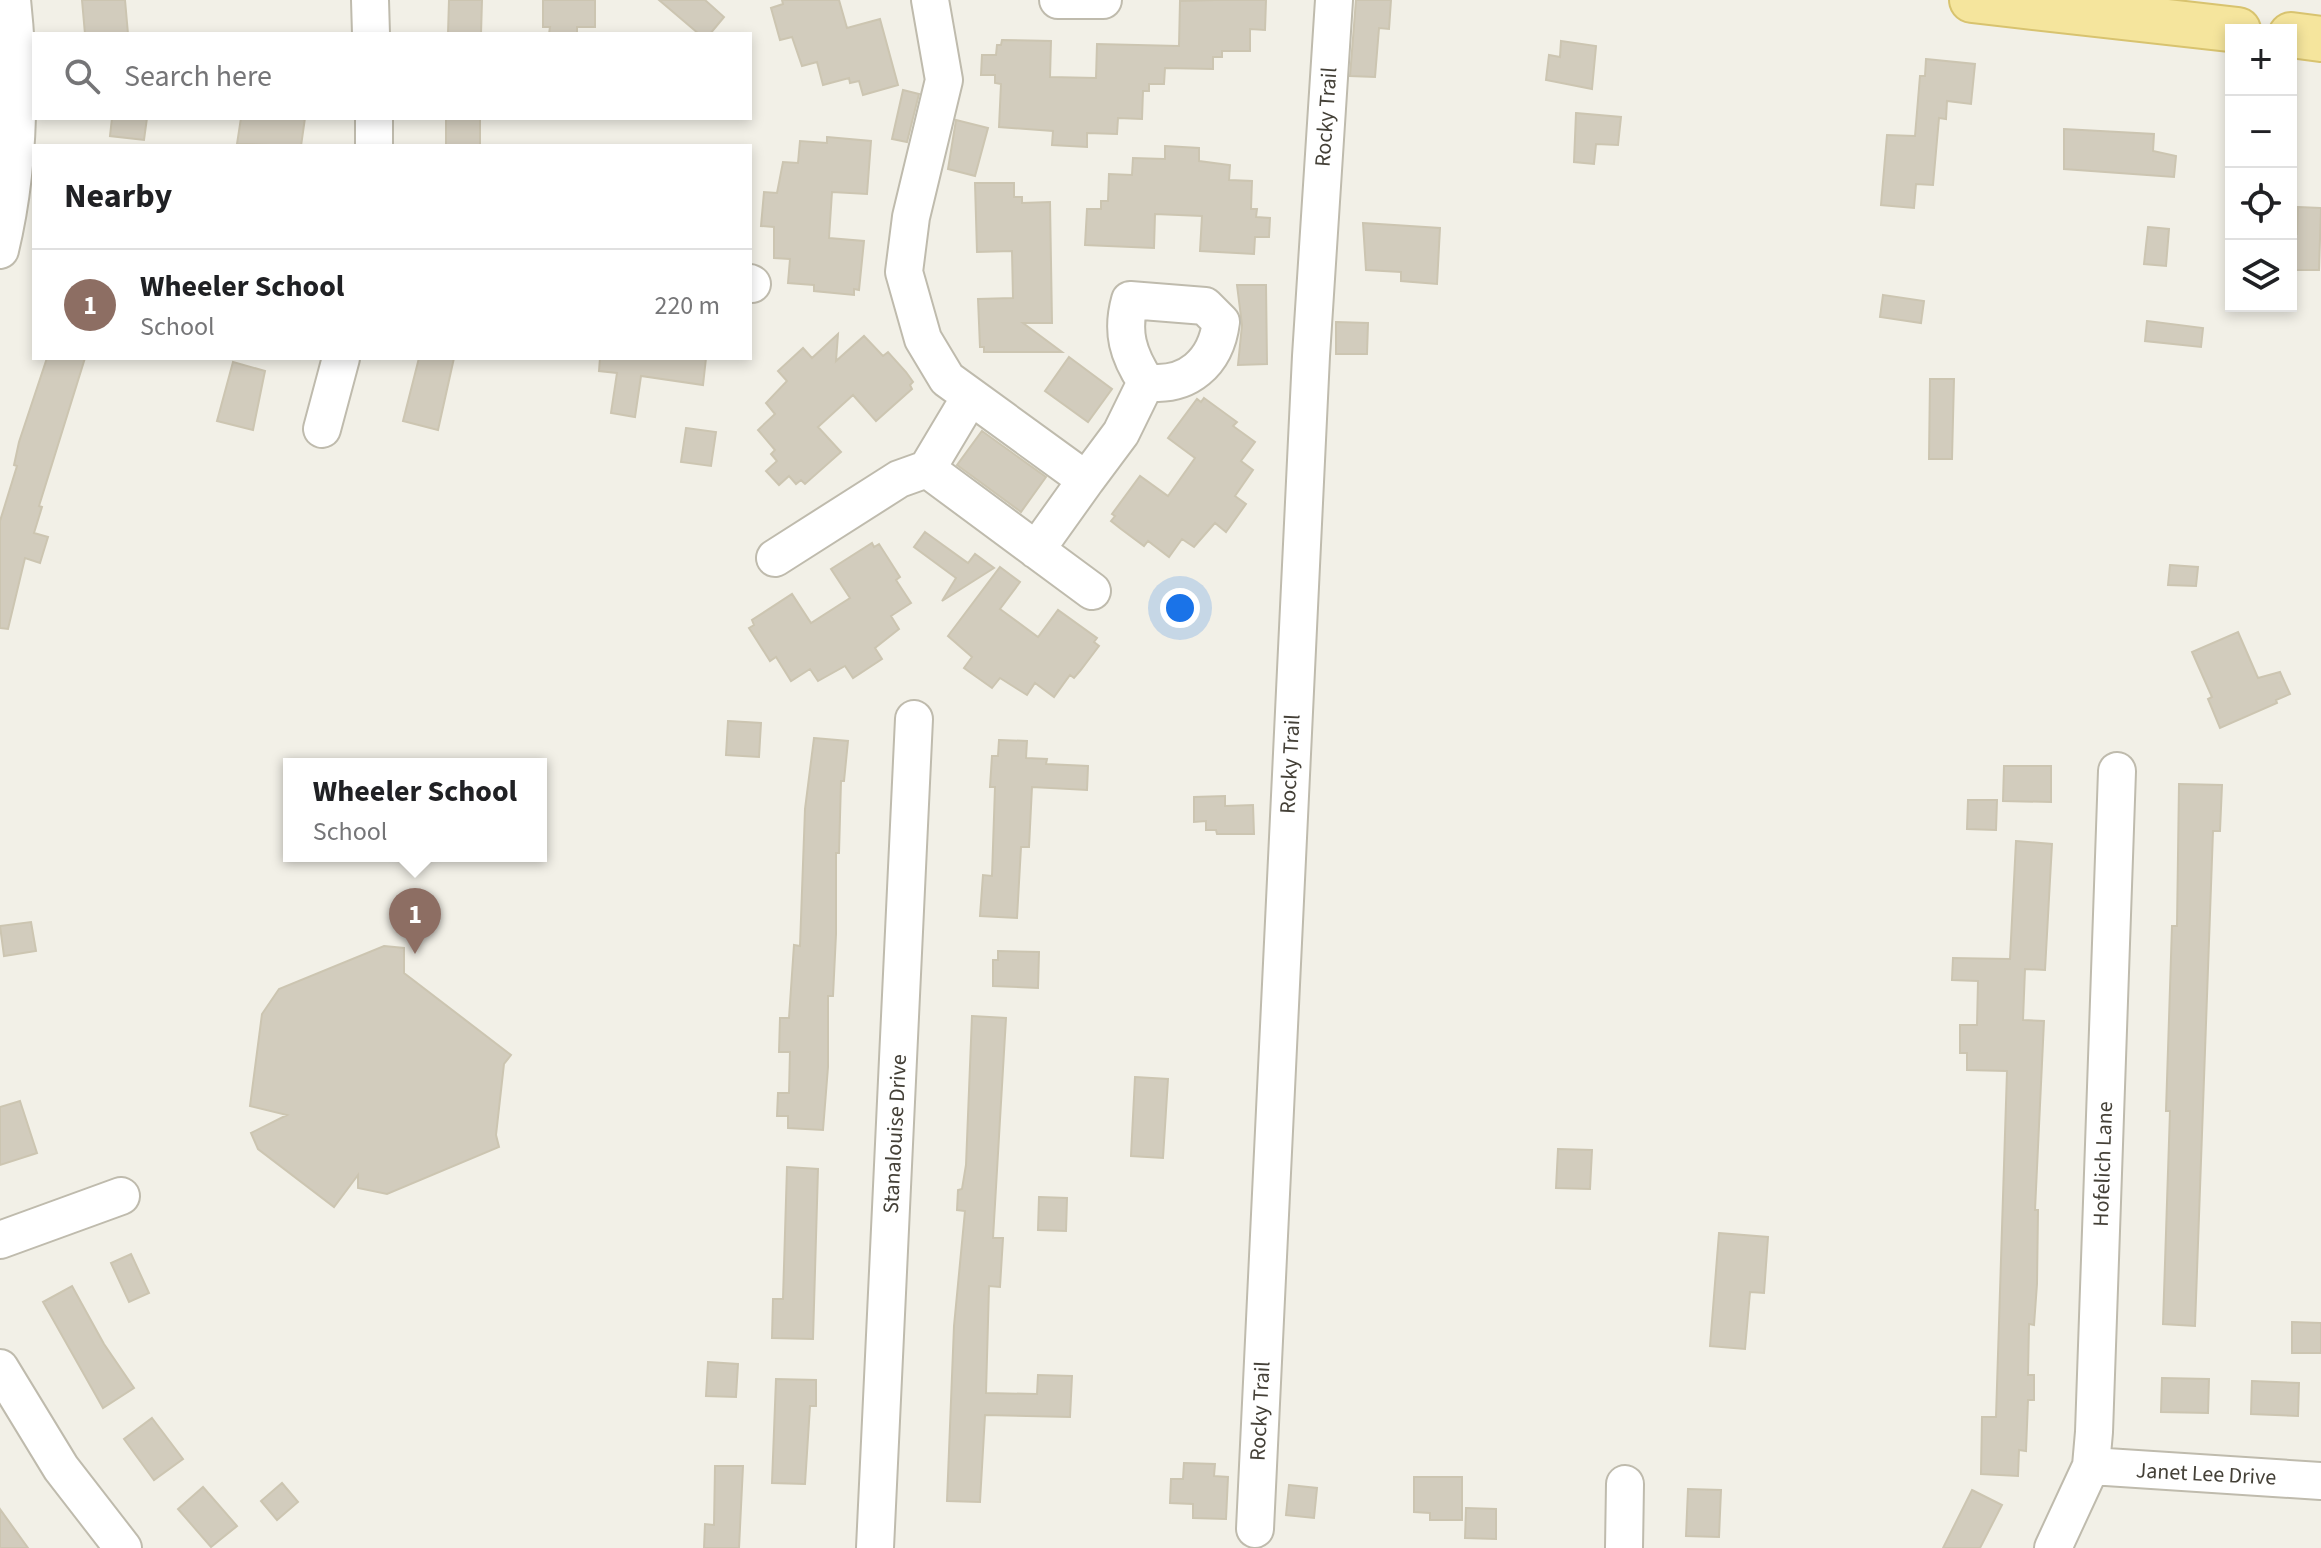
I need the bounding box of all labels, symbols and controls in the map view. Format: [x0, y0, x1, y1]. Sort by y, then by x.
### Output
map controls [2225, 24, 2297, 312]
button: + [2225, 24, 2297, 96]
search box [32, 32, 752, 120]
icon: search [60, 54, 104, 98]
text: Search here [124, 55, 272, 98]
street label: Rocky Trail [1307, 66, 1345, 168]
button: − [2225, 96, 2297, 168]
button: locate [2225, 168, 2297, 240]
text: Nearby [64, 172, 172, 221]
button: layers [2225, 240, 2297, 312]
text: Wheeler School [140, 265, 344, 308]
text: 1 [83, 287, 97, 324]
text: 220 m [654, 287, 720, 324]
text: School [140, 308, 215, 345]
your location [1160, 588, 1200, 628]
street label: Rocky Trail [1271, 713, 1309, 815]
popup [283, 758, 547, 862]
text: Wheeler School [313, 770, 517, 813]
text: School [313, 813, 388, 850]
pin: 1 [389, 888, 441, 954]
street label: Stanalouise Drive [875, 1053, 915, 1214]
street label: Hofelich Lane [2085, 1101, 2121, 1227]
street label: Rocky Trail [1241, 1360, 1279, 1462]
street label: Janet Lee Drive [2135, 1454, 2277, 1494]

